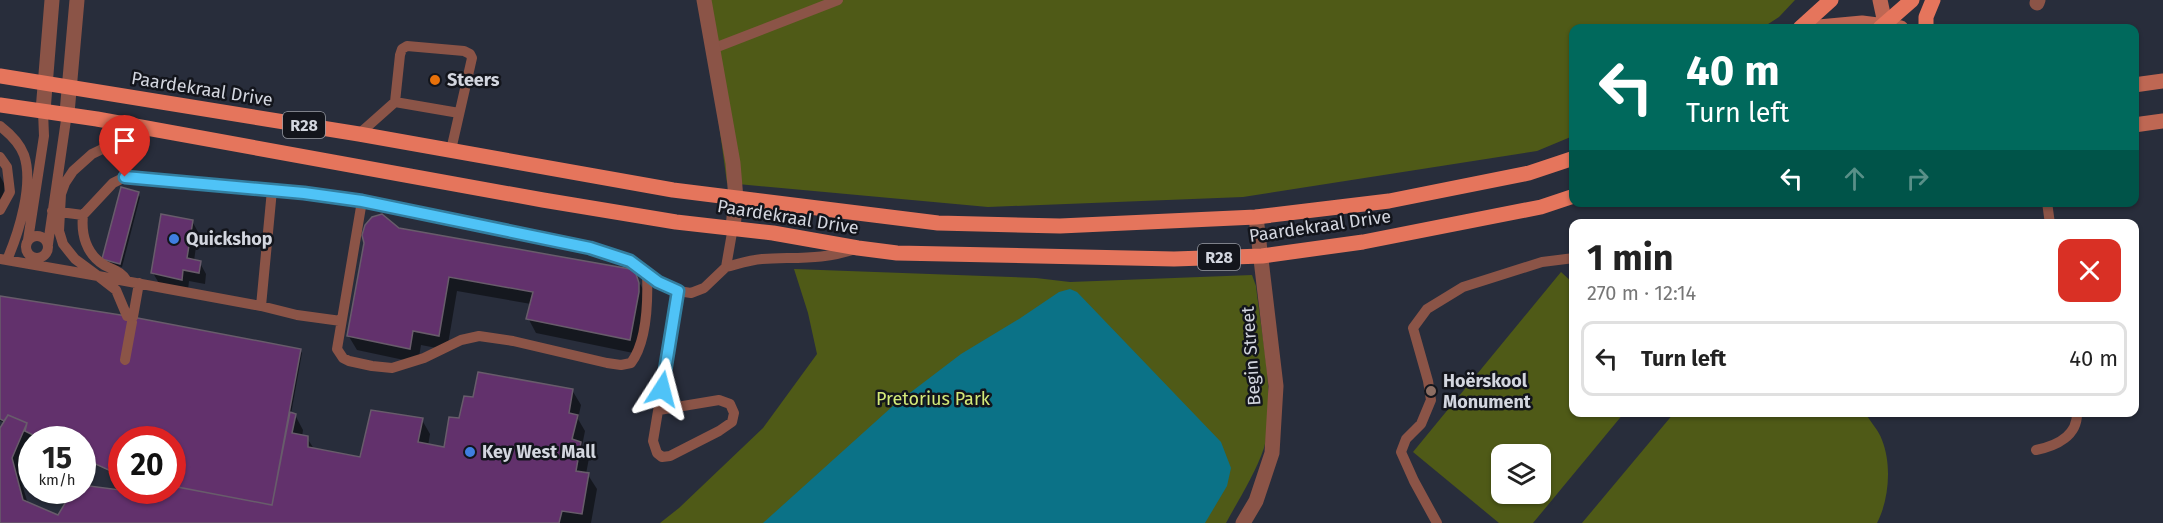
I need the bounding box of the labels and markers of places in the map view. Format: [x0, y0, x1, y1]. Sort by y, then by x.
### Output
place label: Steers [447, 69, 500, 91]
marker: Steers [428, 73, 442, 87]
pin [99, 115, 150, 177]
place label: Quickshop [186, 228, 273, 250]
marker: Quickshop [167, 232, 181, 246]
place label: Hoërskool Monument [1443, 370, 1532, 413]
marker: Hoërskool Monument [1424, 384, 1438, 398]
place label: Key West Mall [482, 441, 597, 463]
marker: Key West Mall [463, 445, 477, 459]

